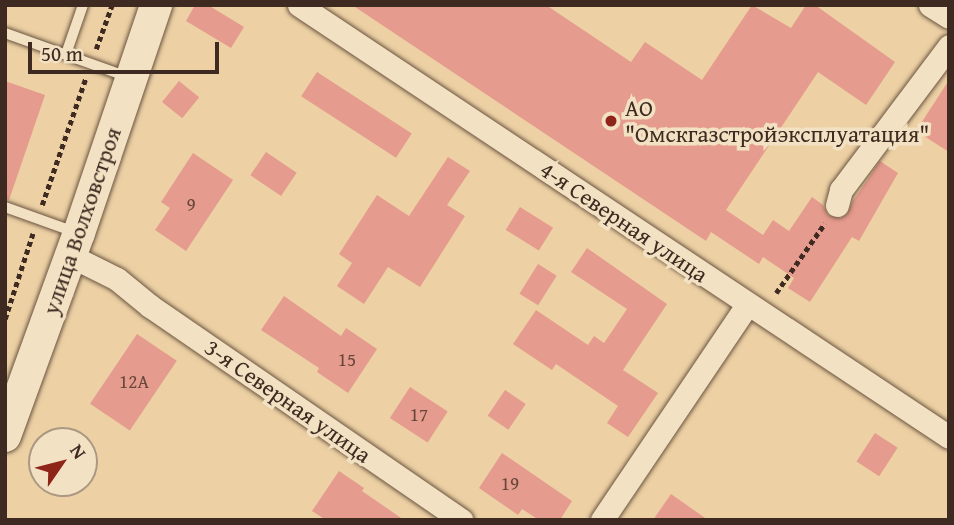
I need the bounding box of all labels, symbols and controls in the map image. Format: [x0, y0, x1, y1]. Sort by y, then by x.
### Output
scale bar [32, 28, 222, 72]
text: 50 m [41, 38, 83, 69]
place label: АО "Омскгазстройэксплуатация" [625, 94, 929, 148]
marker: АО "Омскгазстройэксплуатация" [603, 113, 619, 129]
street label: улица Волховстроя [37, 124, 127, 318]
street label: 4-я Северная улица [535, 156, 713, 288]
house number: 9 [186, 194, 196, 216]
street label: 3-я Северная улица [200, 333, 376, 469]
house number: 15 [338, 349, 356, 371]
house number: 12А [119, 371, 149, 393]
house number: 17 [410, 404, 428, 426]
north arrow [28, 427, 98, 497]
text: N [63, 438, 94, 464]
house number: 19 [501, 473, 519, 495]

